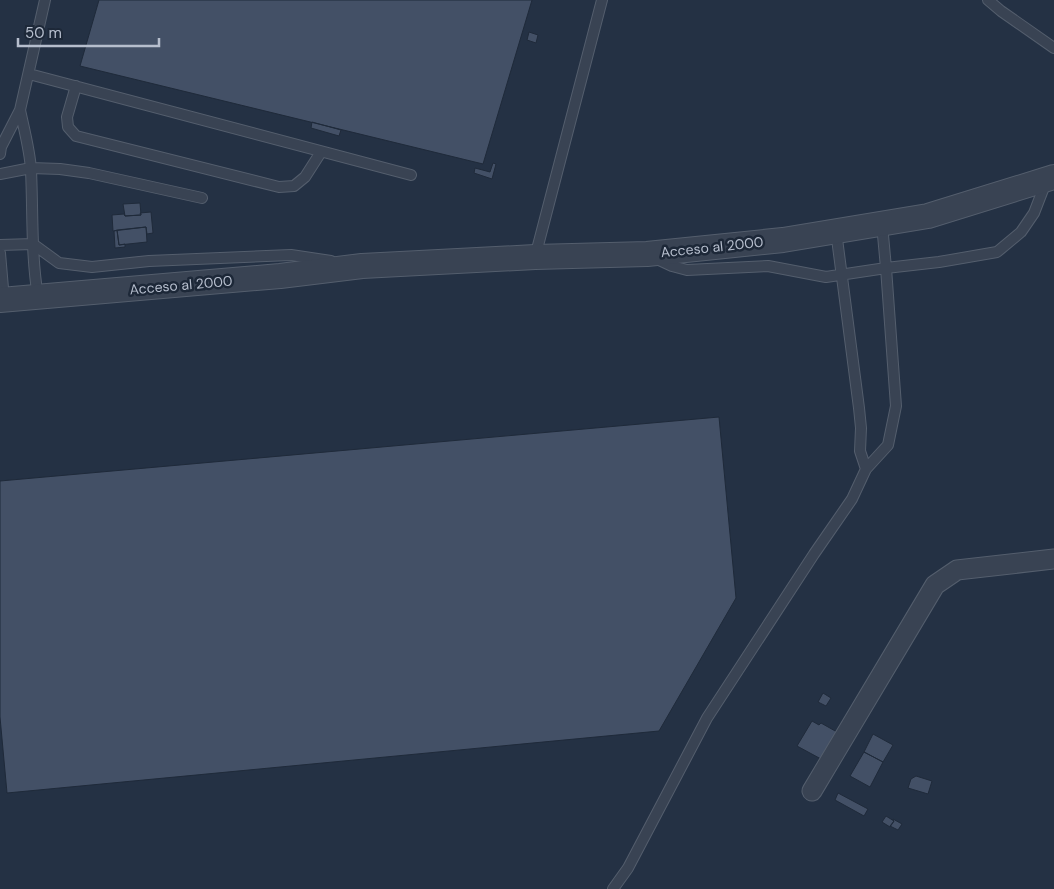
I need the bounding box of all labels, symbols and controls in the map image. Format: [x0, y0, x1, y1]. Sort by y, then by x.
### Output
scale bar [18, 15, 159, 47]
text: 50 m [25, 23, 62, 43]
street label: Acceso al 2000 [660, 233, 764, 261]
street label: Acceso al 2000 [129, 272, 233, 298]

